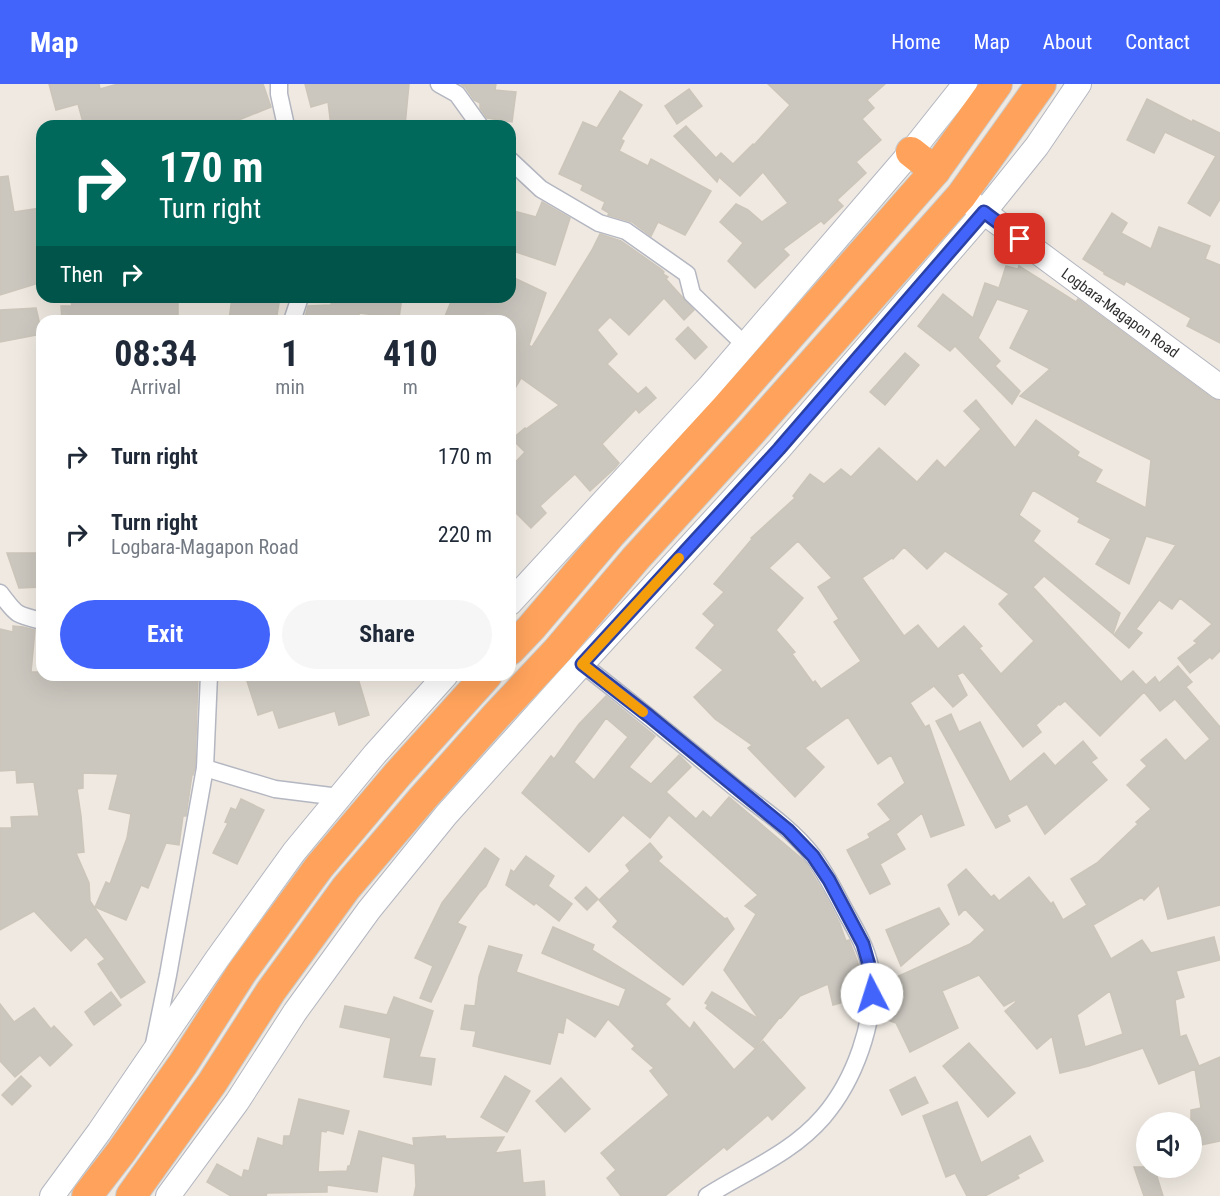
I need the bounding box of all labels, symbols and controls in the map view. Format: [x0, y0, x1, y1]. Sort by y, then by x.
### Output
text: Map [30, 26, 78, 59]
text: Home [891, 30, 941, 54]
text: Map [974, 30, 1010, 54]
text: About [1043, 30, 1092, 54]
text: Contact [1125, 30, 1190, 54]
text: 170 m [159, 143, 264, 192]
icon: right [60, 144, 138, 222]
text: Turn right [159, 193, 261, 225]
pin [994, 213, 1045, 264]
icon: arrive [1003, 222, 1036, 255]
icon: right [115, 258, 148, 291]
text: Then [60, 262, 103, 287]
street label: Logbara-Magapon Road [1058, 264, 1182, 362]
text: 08:34 [114, 333, 197, 375]
text: 1 [281, 333, 299, 375]
text: 410 [383, 333, 438, 375]
text: Arrival [130, 375, 181, 399]
text: min [275, 375, 305, 399]
text: m [403, 375, 418, 399]
icon: right [60, 440, 93, 473]
text: Turn right [111, 444, 198, 469]
text: 170 m [438, 444, 492, 469]
text: Turn right [111, 510, 198, 535]
icon: right [60, 518, 93, 551]
text: 220 m [438, 522, 492, 547]
text: Logbara-Magapon Road [111, 535, 299, 559]
button: Exit [60, 600, 270, 669]
button: Share [282, 600, 492, 669]
position arrow [840, 962, 904, 1026]
map controls [1136, 1112, 1202, 1178]
button: sound [1136, 1112, 1202, 1178]

